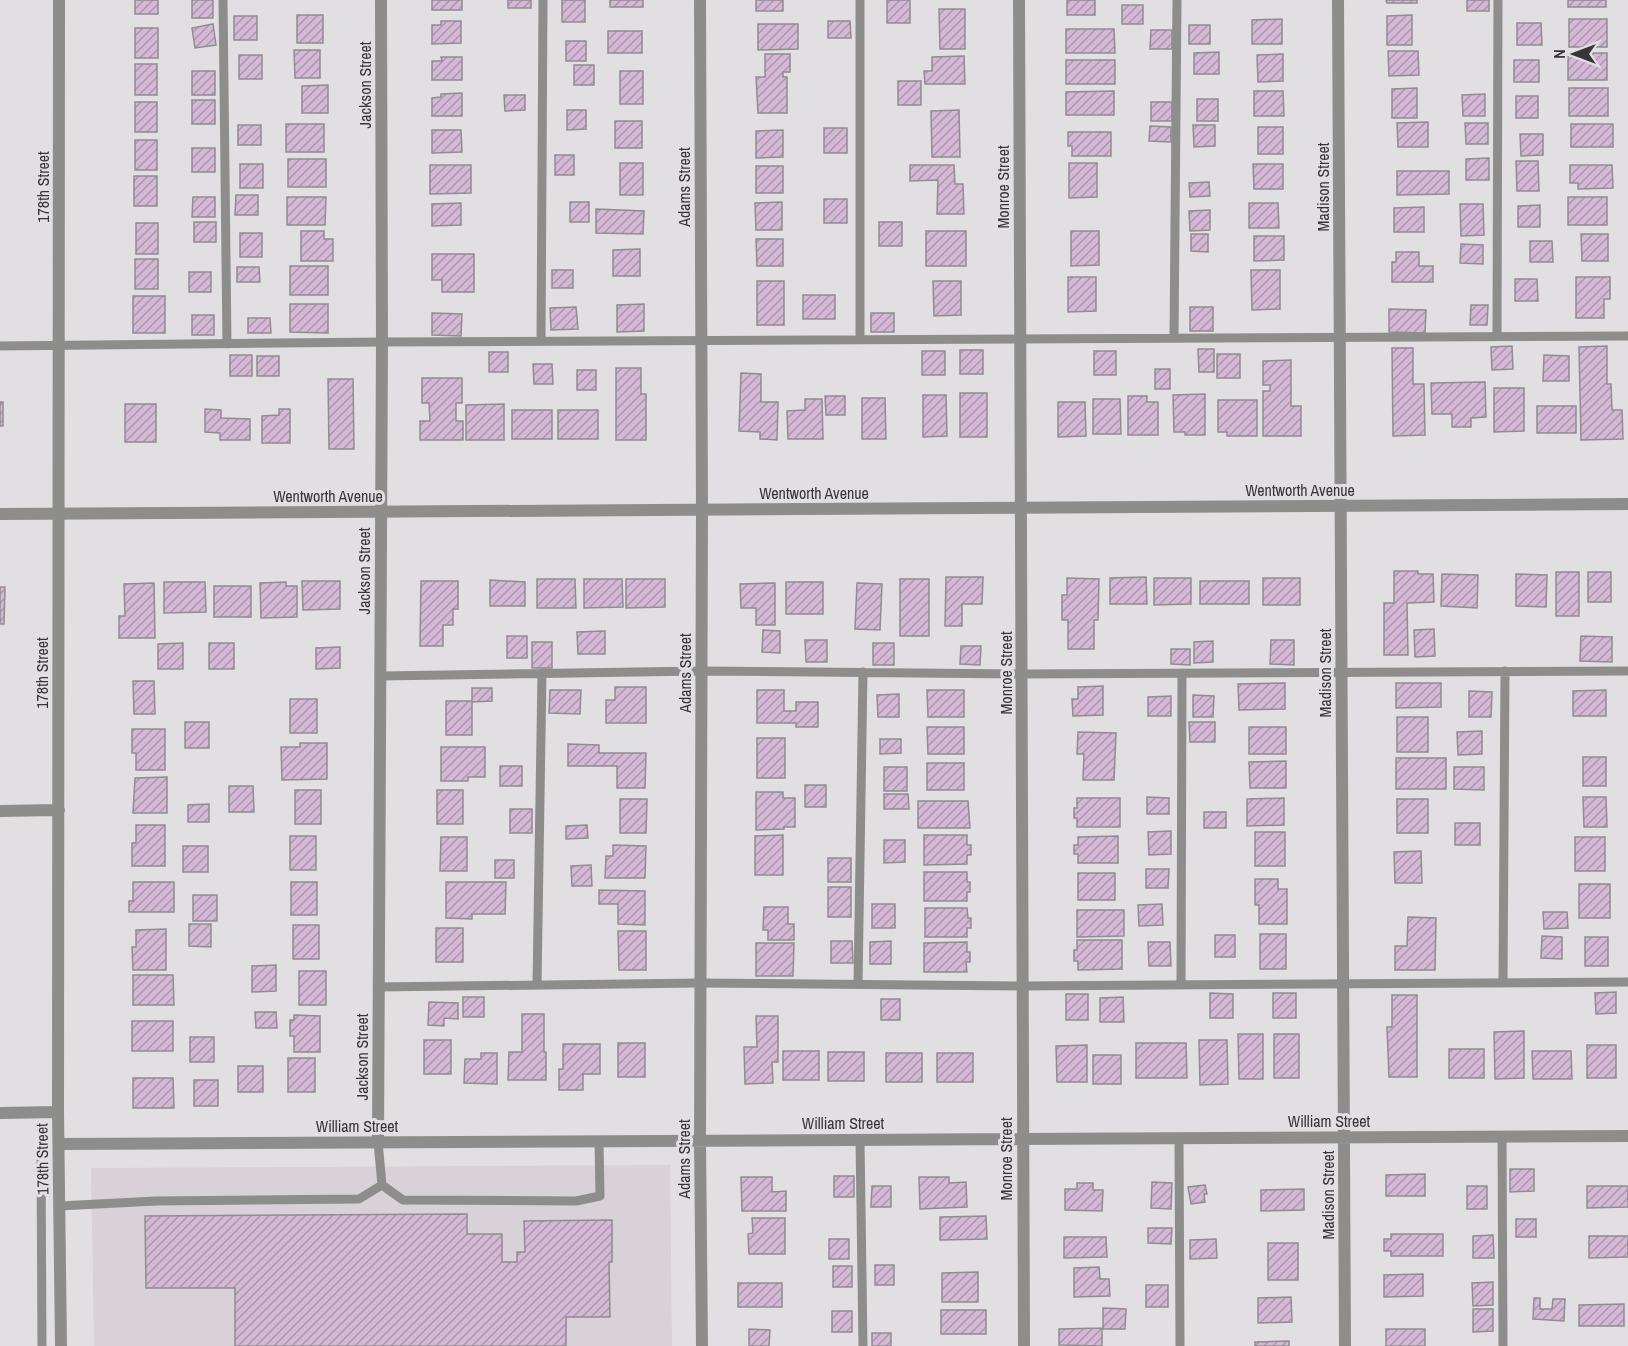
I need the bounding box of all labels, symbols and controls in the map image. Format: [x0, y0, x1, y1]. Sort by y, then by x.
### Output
north arrow [1544, 24, 1604, 84]
street label: Jackson Street [354, 41, 376, 128]
text: N [1548, 49, 1570, 59]
street label: Madison Street [1312, 142, 1334, 231]
street label: Monroe Street [992, 145, 1014, 229]
street label: Adams Street [673, 147, 695, 228]
street label: 178th Street [32, 151, 54, 223]
street label: Wentworth Avenue [1245, 479, 1355, 501]
street label: Wentworth Avenue [759, 482, 869, 504]
street label: Wentworth Avenue [273, 485, 383, 507]
street label: Jackson Street [353, 527, 375, 614]
street label: Madison Street [1314, 628, 1336, 717]
street label: Monroe Street [995, 631, 1017, 715]
street label: Adams Street [674, 633, 696, 714]
street label: 178th Street [31, 637, 53, 709]
street label: Jackson Street [351, 1013, 373, 1100]
street label: William Street [1288, 1110, 1371, 1132]
street label: William Street [802, 1112, 885, 1134]
street label: William Street [316, 1115, 399, 1137]
street label: Monroe Street [995, 1117, 1017, 1201]
street label: Adams Street [673, 1119, 695, 1200]
street label: 178th Street [30, 1123, 54, 1195]
street label: Madison Street [1317, 1150, 1339, 1239]

